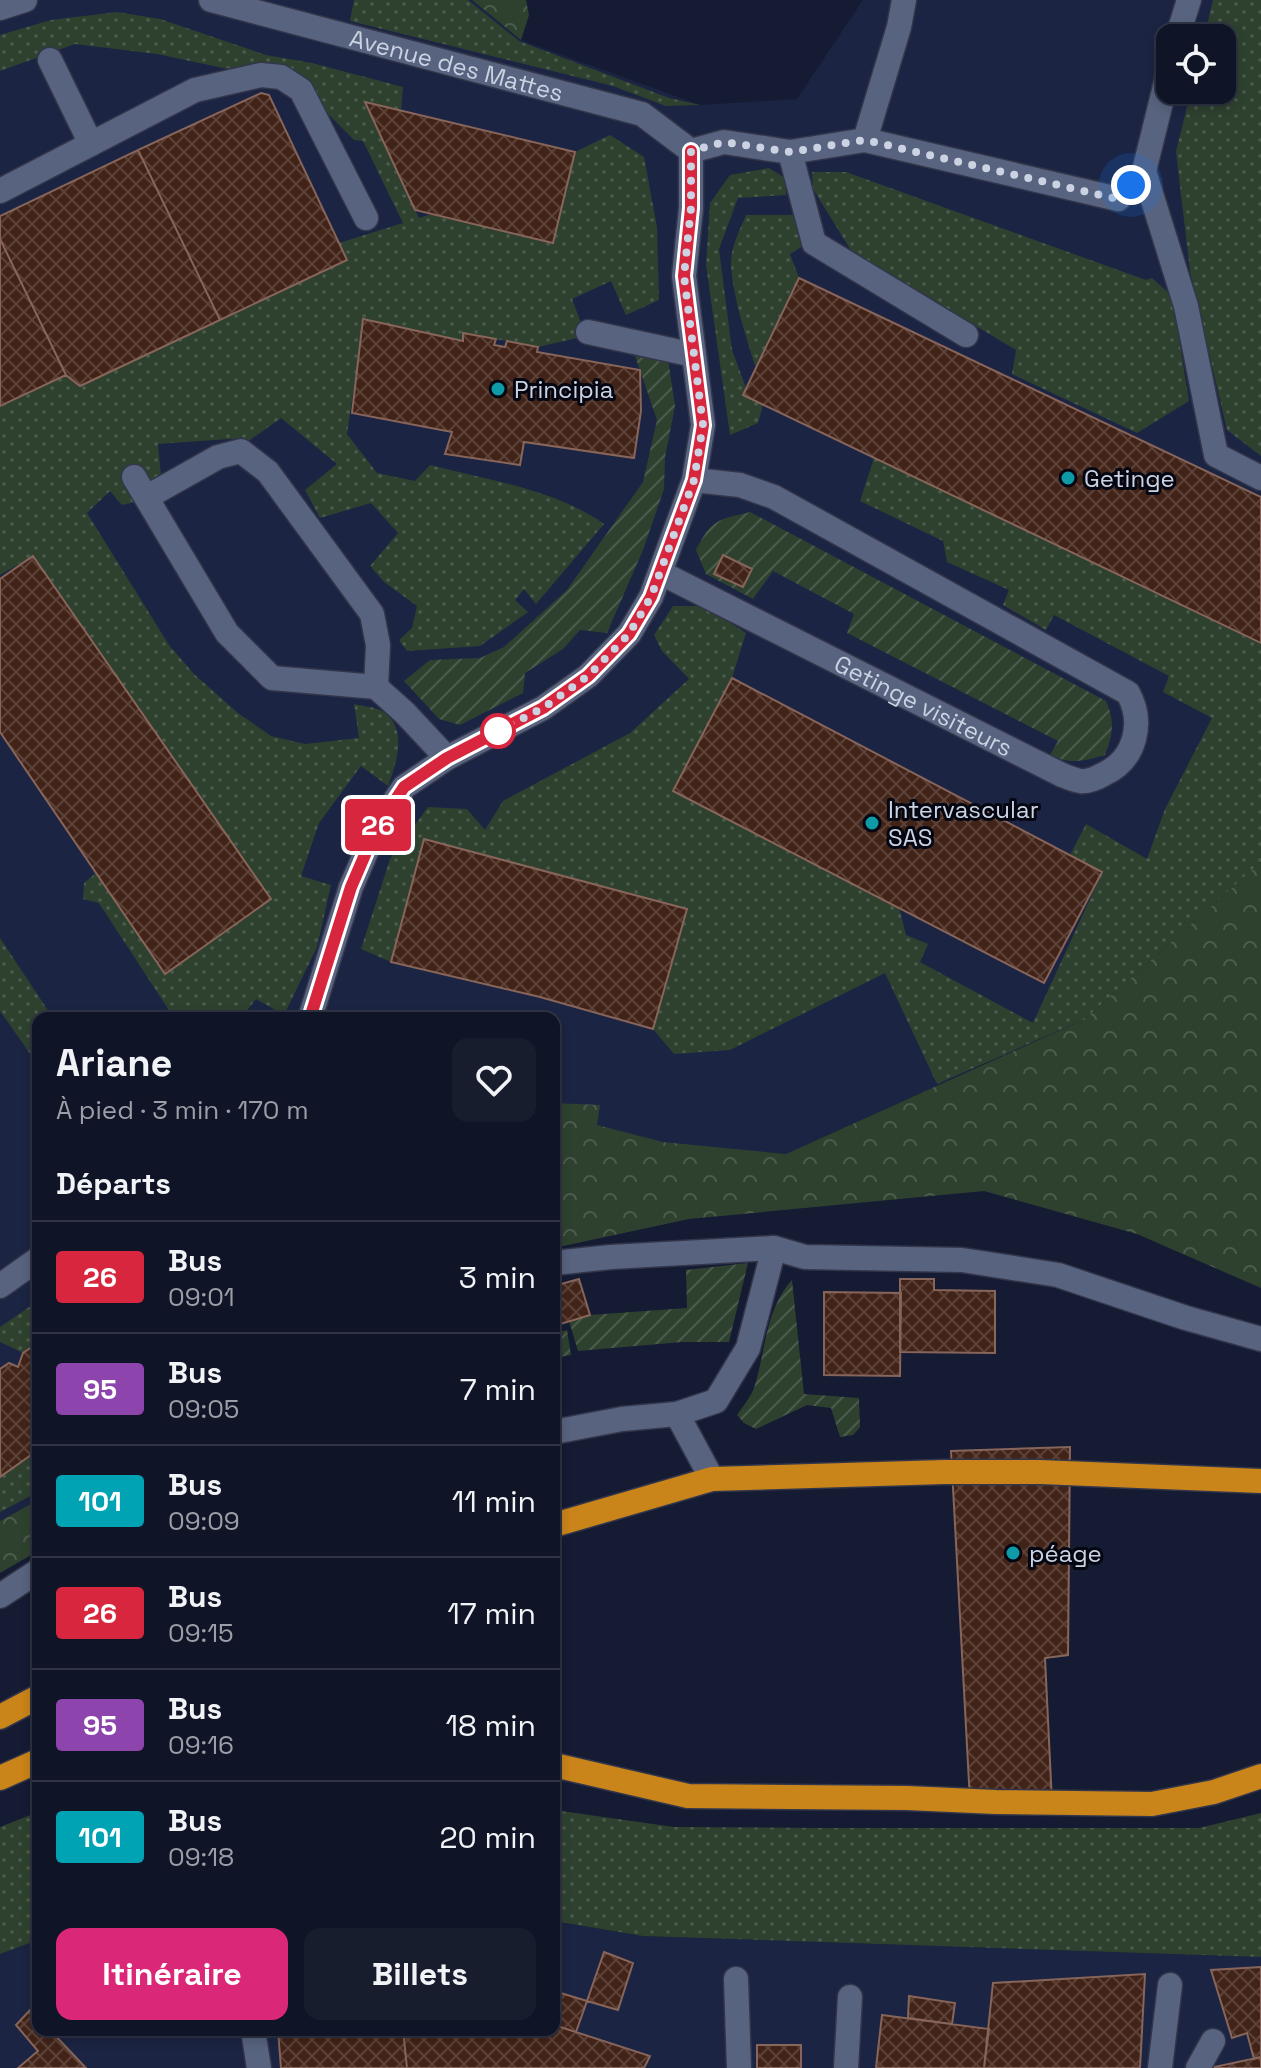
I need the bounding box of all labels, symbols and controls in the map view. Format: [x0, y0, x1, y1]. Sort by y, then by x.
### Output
street label: Avenue des Mattes [346, 22, 567, 108]
map controls [1156, 24, 1236, 104]
button: locate [1156, 24, 1236, 104]
your location [1111, 165, 1151, 205]
place label: Principia [514, 374, 614, 405]
marker: Principia [489, 380, 507, 398]
place label: Getinge [1084, 463, 1175, 494]
marker: Getinge [1059, 469, 1077, 487]
street label: Getinge visiteurs [829, 647, 1018, 763]
unlabelled marker [481, 714, 515, 748]
place label: Intervascular SAS [888, 794, 1039, 853]
line badge: 26 [342, 799, 414, 851]
text: 26 [361, 807, 395, 843]
marker: Intervascular SAS [863, 814, 881, 832]
button: heart [452, 1038, 536, 1122]
text: Ariane [56, 1039, 173, 1087]
text: À pied · 3 min · 170 m [56, 1093, 309, 1127]
text: Départs [56, 1164, 171, 1203]
text: Bus [168, 1241, 222, 1280]
text: 3 min [459, 1258, 536, 1297]
text: 26 [83, 1259, 117, 1295]
text: 09:01 [168, 1280, 235, 1314]
text: Bus [168, 1353, 222, 1392]
text: 7 min [460, 1370, 536, 1409]
text: 95 [83, 1371, 117, 1407]
text: 09:05 [168, 1392, 239, 1426]
text: Bus [168, 1465, 222, 1504]
text: 11 min [452, 1482, 536, 1521]
text: 101 [78, 1483, 122, 1519]
text: 09:09 [168, 1504, 240, 1538]
place label: péage [1029, 1538, 1102, 1569]
marker: péage [1004, 1544, 1022, 1562]
text: Bus [168, 1577, 222, 1616]
text: 17 min [447, 1594, 536, 1633]
text: 26 [83, 1595, 117, 1631]
text: 09:15 [168, 1616, 234, 1650]
text: Bus [168, 1689, 222, 1728]
text: 18 min [446, 1706, 536, 1745]
text: 95 [83, 1707, 117, 1743]
text: 09:16 [168, 1728, 234, 1762]
text: Bus [168, 1801, 222, 1840]
text: 20 min [439, 1818, 536, 1857]
text: 101 [78, 1819, 122, 1855]
text: 09:18 [168, 1840, 234, 1874]
button: Itinéraire [56, 1928, 288, 2020]
button: Billets [304, 1928, 536, 2020]

